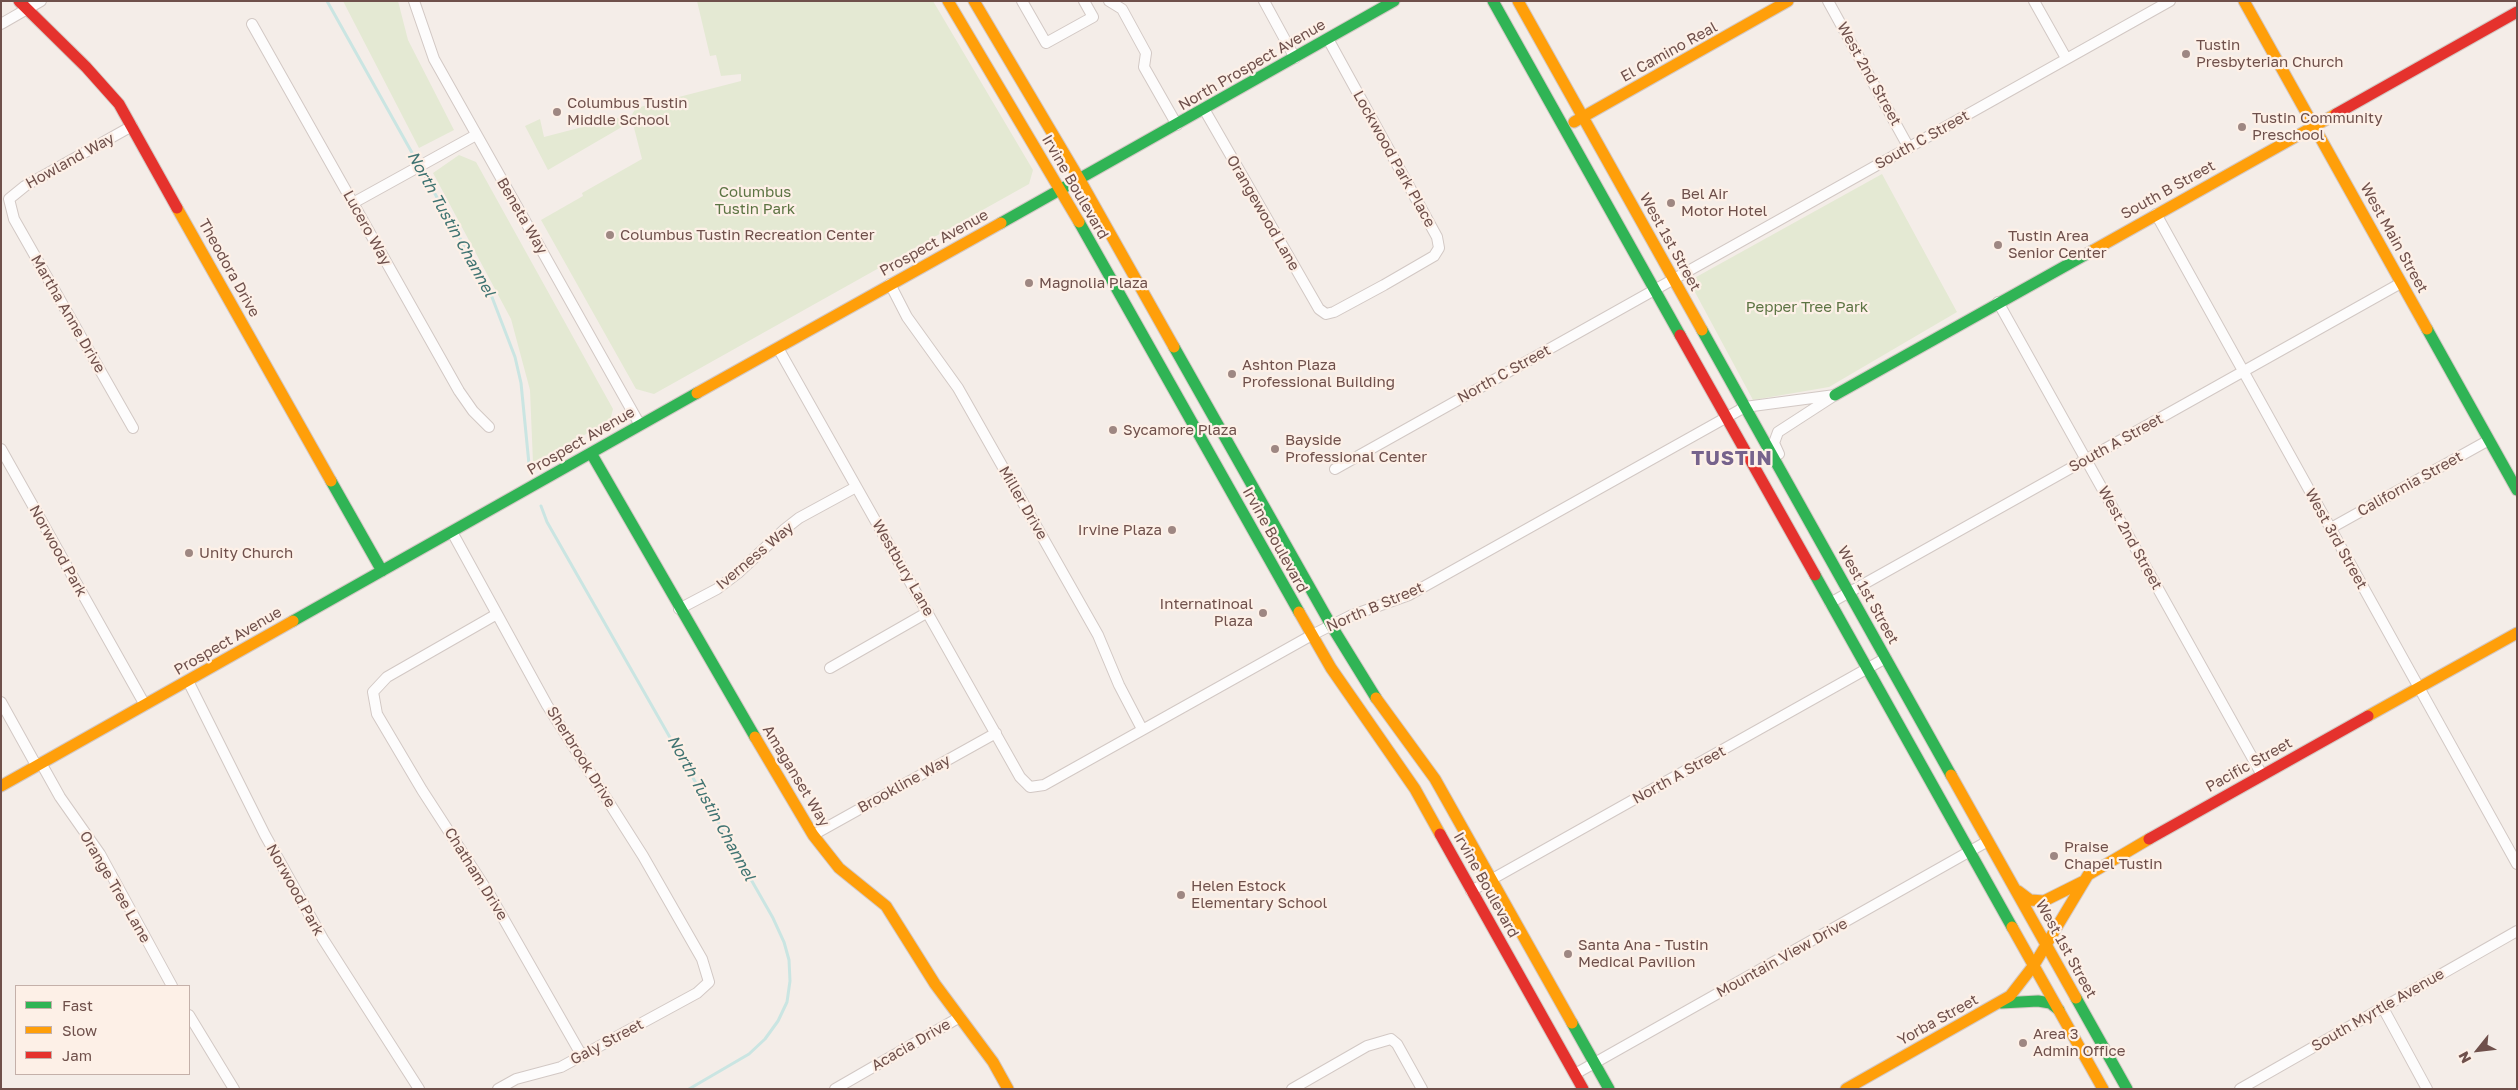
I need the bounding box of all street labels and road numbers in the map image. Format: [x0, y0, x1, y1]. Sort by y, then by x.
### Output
street label: North Prospect Avenue [1175, 16, 1329, 114]
street label: El Camino Real [1618, 18, 1720, 86]
street label: West 2nd Street [1833, 19, 1905, 129]
street label: Lockwood Park Place [1349, 88, 1439, 230]
street label: South C Street [1872, 107, 1972, 173]
street label: Howland Way [23, 129, 117, 193]
street label: Irvine Boulevard [1038, 132, 1112, 242]
street label: Orangewood Lane [1223, 152, 1303, 274]
street label: South B Street [2118, 157, 2218, 223]
street label: Beneta Way [493, 175, 551, 257]
street label: West Main Street [2356, 180, 2432, 296]
street label: Lucero Way [339, 187, 395, 269]
street label: West 1st Street [1636, 190, 1704, 294]
street label: Prospect Avenue [877, 206, 991, 280]
street label: Theodora Drive [195, 216, 263, 320]
street label: Martha Anne Drive [27, 252, 109, 376]
street label: North C Street [1454, 341, 1554, 407]
street label: Prospect Avenue [524, 403, 638, 479]
street label: South A Street [2066, 410, 2166, 476]
street label: California Street [2354, 448, 2466, 520]
street label: Miller Drive [995, 463, 1051, 543]
street label: West 2nd Street [2094, 483, 2166, 593]
street label: Irvine Boulevard [1239, 484, 1311, 596]
street label: West 3rd Street [2301, 486, 2371, 592]
street label: Norwood Park [25, 502, 91, 600]
street label: Westbury Lane [868, 517, 938, 619]
street label: Iverness Way [713, 518, 797, 594]
street label: West 1st Street [1834, 543, 1902, 647]
street label: North B Street [1324, 578, 1426, 636]
street label: Prospect Avenue [171, 603, 285, 679]
street label: Sherbrook Drive [543, 703, 619, 811]
street label: Amaganset Way [759, 722, 833, 830]
street label: Pacific Street [2203, 734, 2295, 796]
street label: North A Street [1629, 742, 1729, 808]
street label: Brookline Way [855, 751, 953, 817]
street label: Chatham Drive [440, 824, 512, 924]
street label: Orange Tree Lane [76, 828, 154, 946]
street label: Irvine Boulevard [1450, 829, 1522, 941]
street label: Norwood Park [262, 841, 328, 939]
street label: West 1st Street [2032, 897, 2100, 1001]
street label: Mountain View Drive [1713, 914, 1851, 1002]
street label: South Myrtle Avenue [2308, 965, 2448, 1055]
street label: Yorba Street [1895, 991, 1981, 1049]
street label: Galy Street [567, 1015, 647, 1069]
street label: Acacia Drive [868, 1015, 954, 1075]

